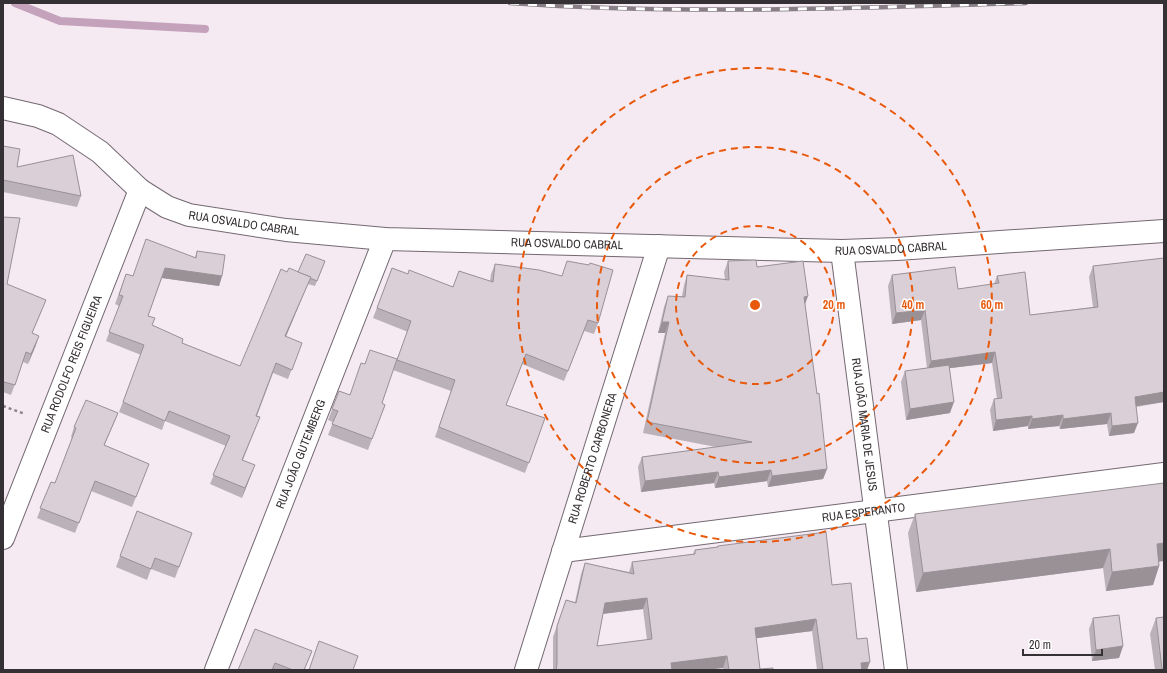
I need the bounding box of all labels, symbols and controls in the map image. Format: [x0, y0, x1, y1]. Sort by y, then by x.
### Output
street label: RUA OSVALDO CABRAL [187, 207, 301, 239]
street label: RUA OSVALDO CABRAL [511, 234, 624, 253]
street label: RUA OSVALDO CABRAL [835, 238, 948, 259]
street label: RUA RODOLFO REIS FIGUEIRA [37, 292, 106, 435]
text: 20 m [823, 297, 845, 313]
text: 40 m [902, 297, 924, 313]
text: 60 m [981, 297, 1003, 313]
centre of rings [748, 298, 762, 312]
street label: RUA JOÃO MARIA DE JESUS [848, 357, 881, 493]
street label: RUA ROBERTO CARBONERA [564, 390, 621, 526]
street label: RUA JOÃO GUTEMBERG [272, 397, 329, 511]
street label: RUA ESPERANTO [821, 499, 906, 526]
scale bar [1023, 631, 1102, 657]
text: 20 m [1029, 637, 1051, 653]

